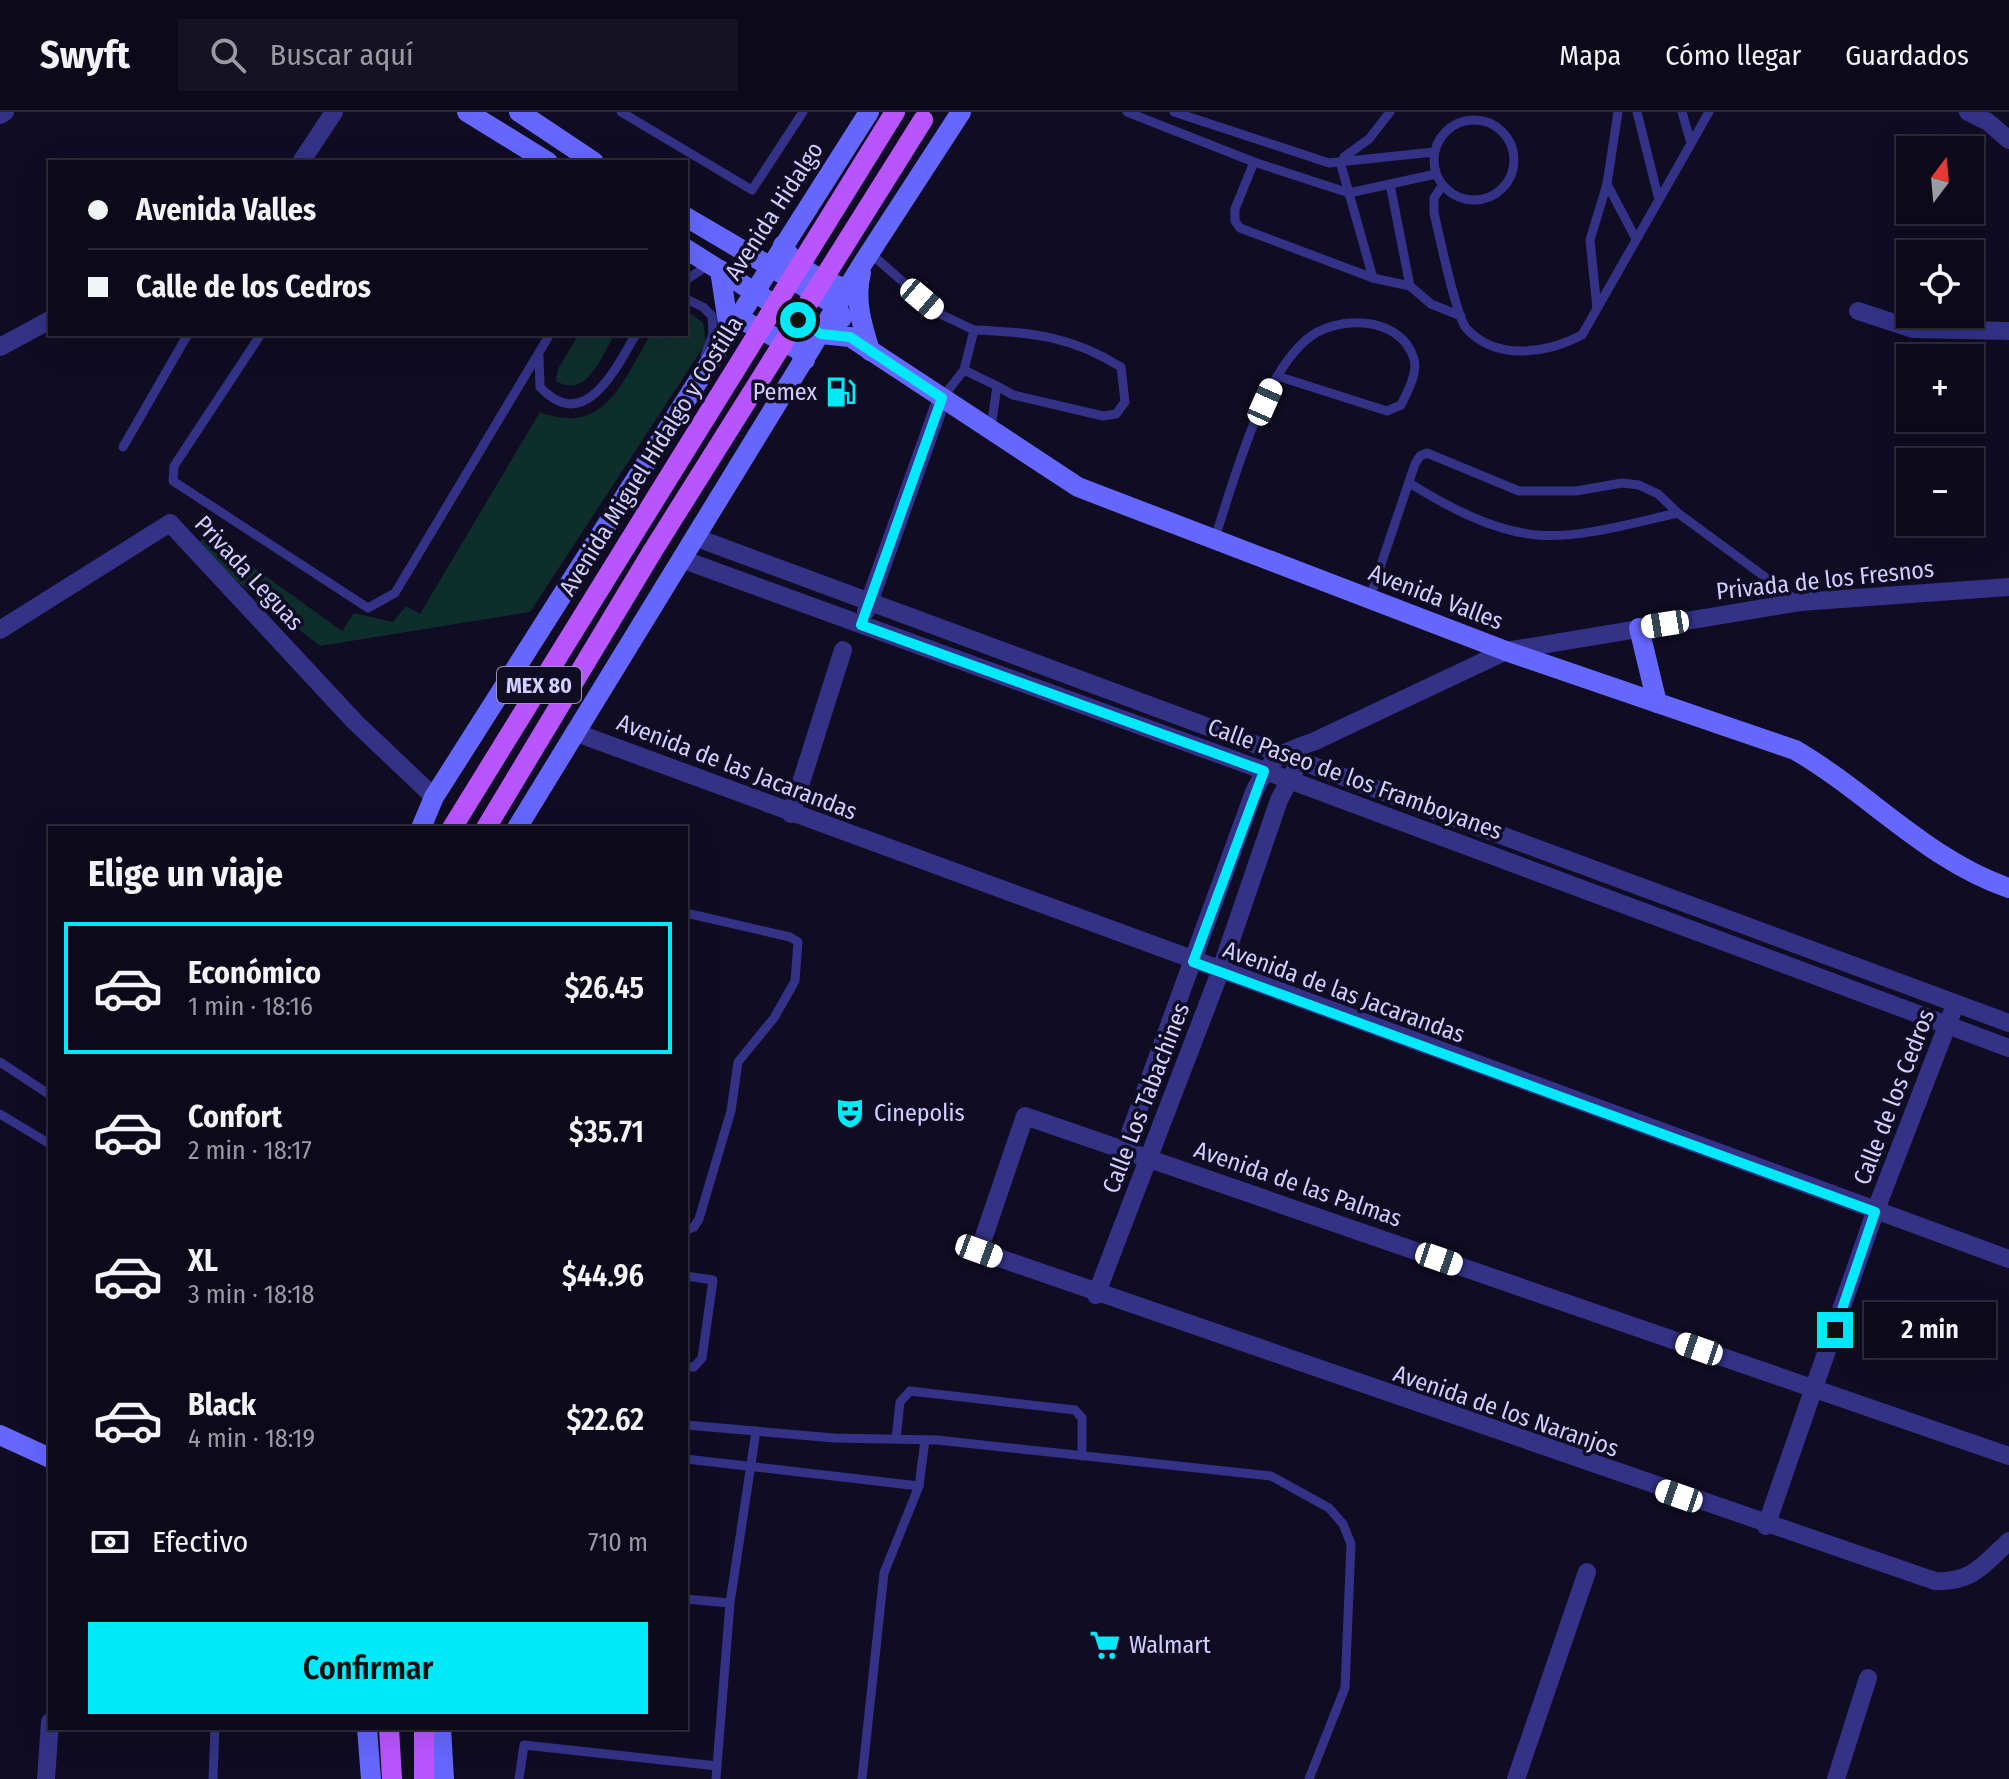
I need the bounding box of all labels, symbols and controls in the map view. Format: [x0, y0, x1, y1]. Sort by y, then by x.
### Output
search box [178, 19, 738, 91]
text: Swyft [40, 32, 130, 78]
icon: search [206, 33, 250, 77]
text: Buscar aquí [270, 37, 414, 73]
text: Mapa [1559, 39, 1621, 72]
text: Cómo llegar [1665, 39, 1801, 72]
text: Guardados [1845, 39, 1969, 72]
north arrow [1896, 136, 1984, 224]
map controls [1896, 136, 1984, 536]
street label: Avenida Hidalgo [719, 137, 829, 285]
text: Avenida Valles [136, 192, 316, 228]
button: locate [1896, 240, 1984, 328]
text: Calle de los Cedros [136, 269, 371, 305]
car [896, 274, 948, 324]
route start [780, 302, 816, 338]
street label: Avenida Miguel Hidalgo y Costilla [553, 311, 749, 601]
button: + [1896, 344, 1984, 432]
fuel station icon: Pemex [824, 375, 858, 409]
car [1244, 375, 1286, 429]
place label: Pemex [753, 378, 817, 406]
button: − [1896, 448, 1984, 536]
street label: Privada Leguas [189, 510, 309, 636]
street label: Privada de los Fresnos [1715, 555, 1935, 605]
street label: Avenida Valles [1365, 559, 1507, 635]
car [1639, 608, 1691, 640]
road number: MEX 80 [497, 667, 581, 703]
street label: Avenida de las Jacarandas [613, 708, 861, 826]
street label: Calle Paseo de los Framboyanes [1204, 713, 1506, 845]
text: Elige un viaje [88, 852, 283, 896]
street label: Avenida de las Jacarandas [1219, 935, 1469, 1049]
icon: car [92, 952, 164, 1024]
text: Económico [188, 955, 321, 991]
text: $26.45 [565, 970, 644, 1006]
text: 1 min · 18:16 [188, 991, 313, 1022]
street label: Calle Los Tabachines [1097, 999, 1195, 1197]
street label: Calle de los Cedros [1848, 1005, 1940, 1189]
icon: car [92, 1096, 164, 1168]
theatre icon: Cinepolis [833, 1096, 867, 1130]
text: Confort [188, 1099, 282, 1135]
place label: Cinepolis [874, 1099, 965, 1127]
text: $35.71 [569, 1114, 644, 1150]
text: 2 min · 18:17 [188, 1135, 312, 1166]
street label: Avenida de las Palmas [1191, 1135, 1405, 1233]
car [952, 1232, 1006, 1270]
icon: car [92, 1240, 164, 1312]
car [1412, 1240, 1466, 1278]
text: XL [188, 1243, 218, 1279]
text: $44.96 [562, 1258, 644, 1294]
text: 3 min · 18:18 [188, 1279, 315, 1310]
callout: 2 min [1863, 1302, 1995, 1358]
route end [1817, 1312, 1853, 1348]
text: 2 min [1901, 1314, 1959, 1345]
car [1672, 1330, 1726, 1368]
street label: Avenida de los Naranjos [1390, 1359, 1622, 1463]
icon: car [92, 1384, 164, 1456]
text: Black [188, 1387, 256, 1423]
text: $22.62 [566, 1402, 644, 1438]
text: 4 min · 18:19 [188, 1423, 315, 1454]
car [1652, 1477, 1706, 1515]
icon: cash [88, 1520, 132, 1564]
text: Efectivo [152, 1524, 248, 1560]
text: 710 m [588, 1527, 648, 1558]
button: Confirmar [88, 1622, 648, 1714]
supermarket icon: Walmart [1088, 1628, 1122, 1662]
place label: Walmart [1129, 1631, 1211, 1659]

